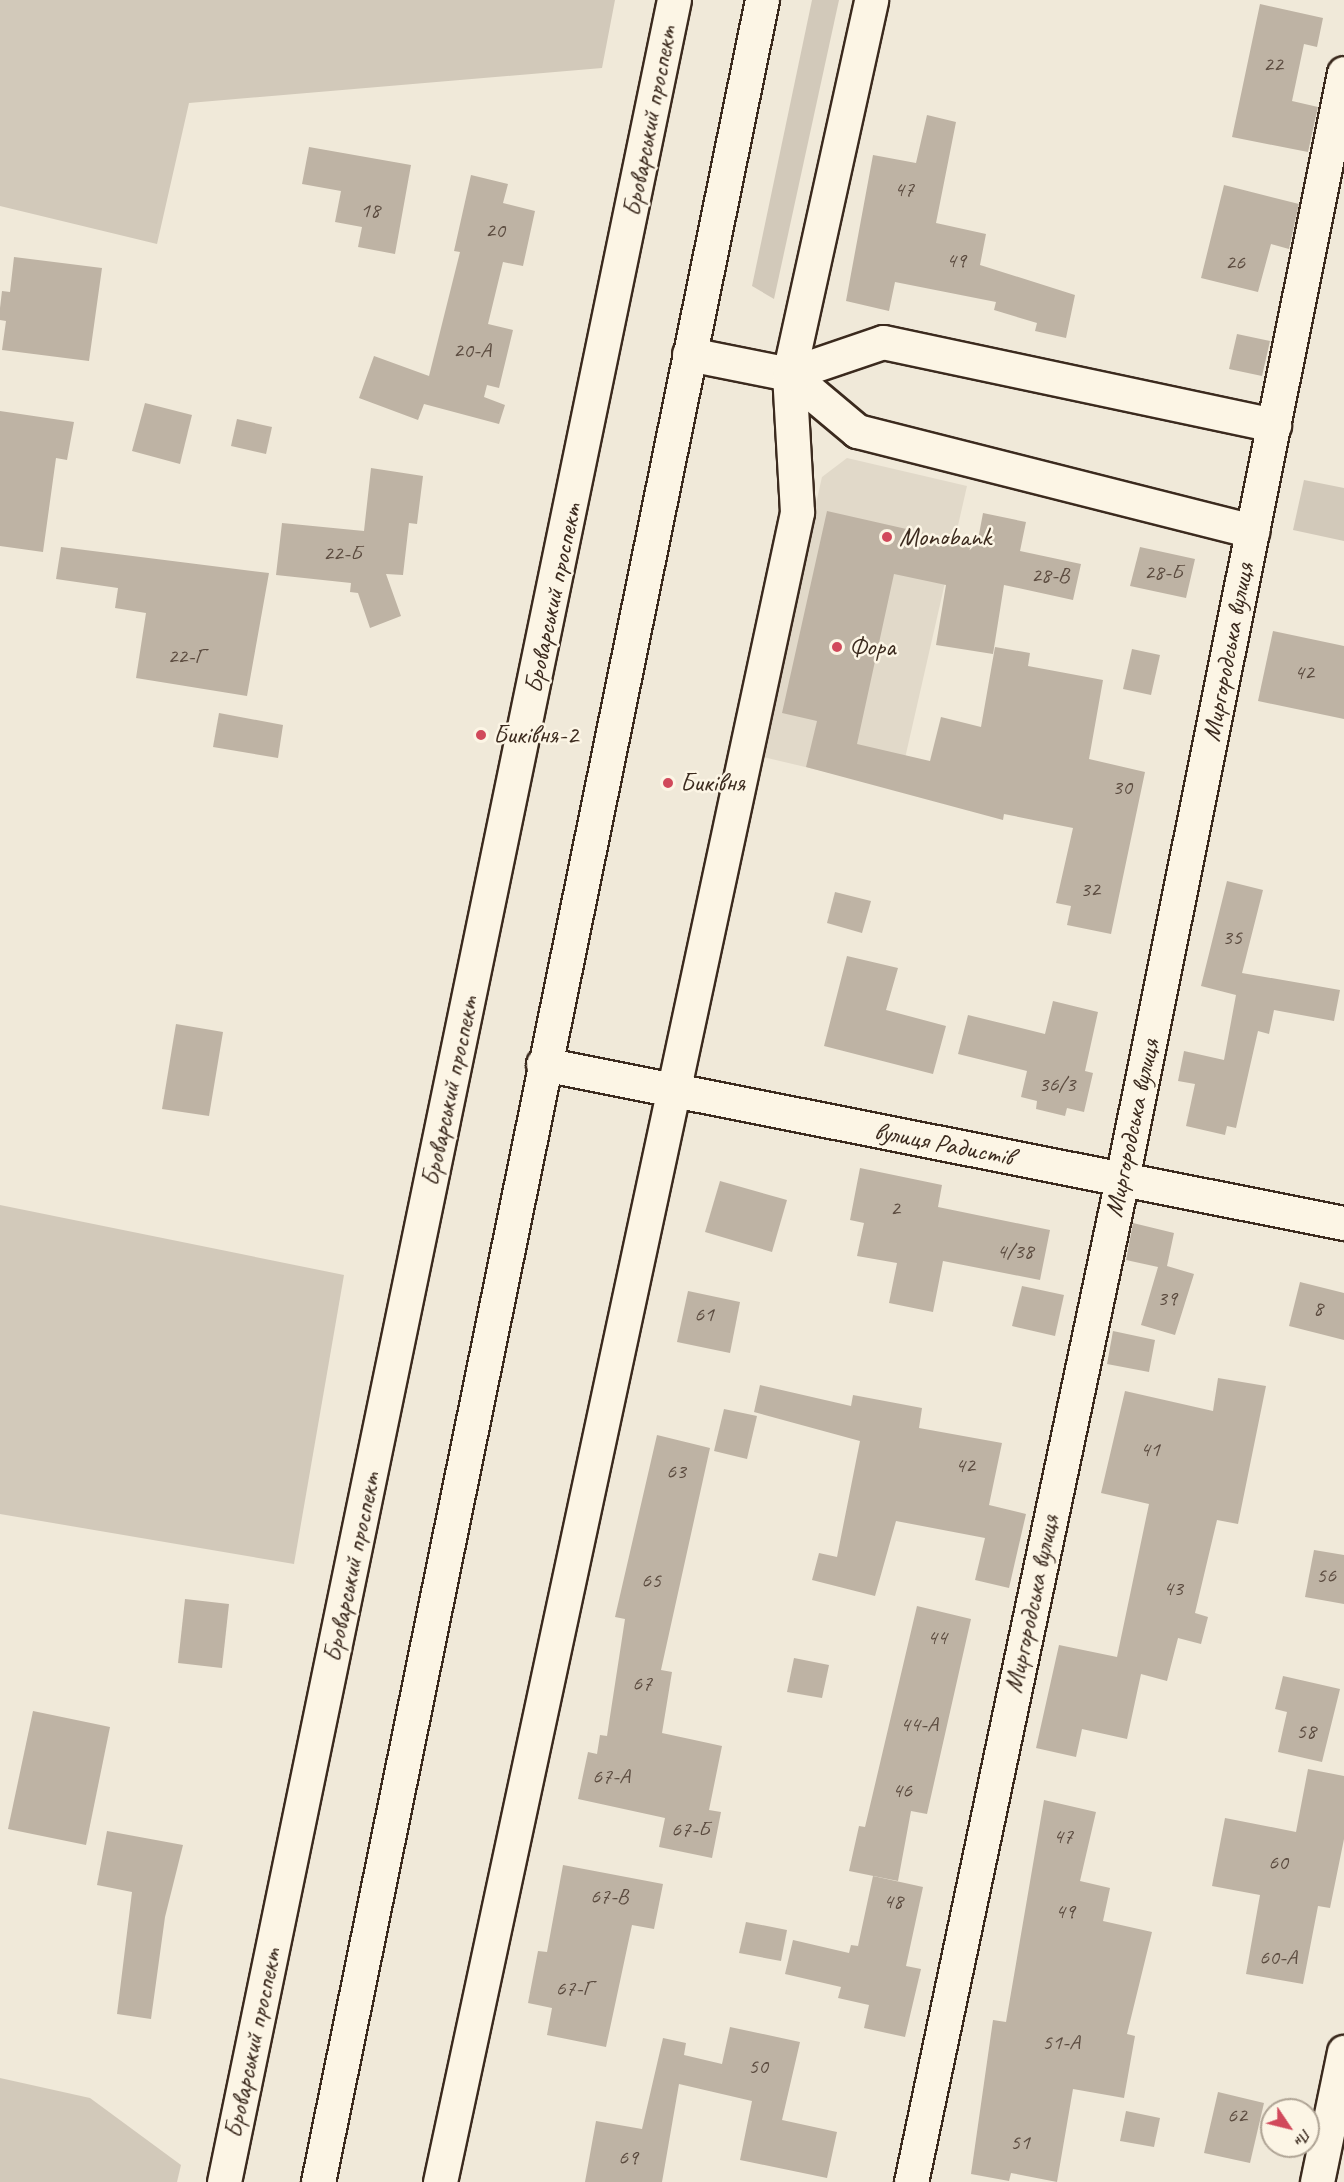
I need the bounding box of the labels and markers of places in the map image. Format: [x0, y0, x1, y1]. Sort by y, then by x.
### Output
place label: Monobank [899, 521, 991, 553]
marker: Monobank [880, 530, 894, 544]
place label: Фора [849, 631, 895, 663]
marker: Фора [830, 640, 844, 654]
place label: Бикiвня-2 [493, 719, 578, 751]
marker: Бикiвня-2 [474, 728, 488, 742]
place label: Бикiвня [680, 767, 745, 799]
marker: Бикiвня [661, 776, 675, 790]

